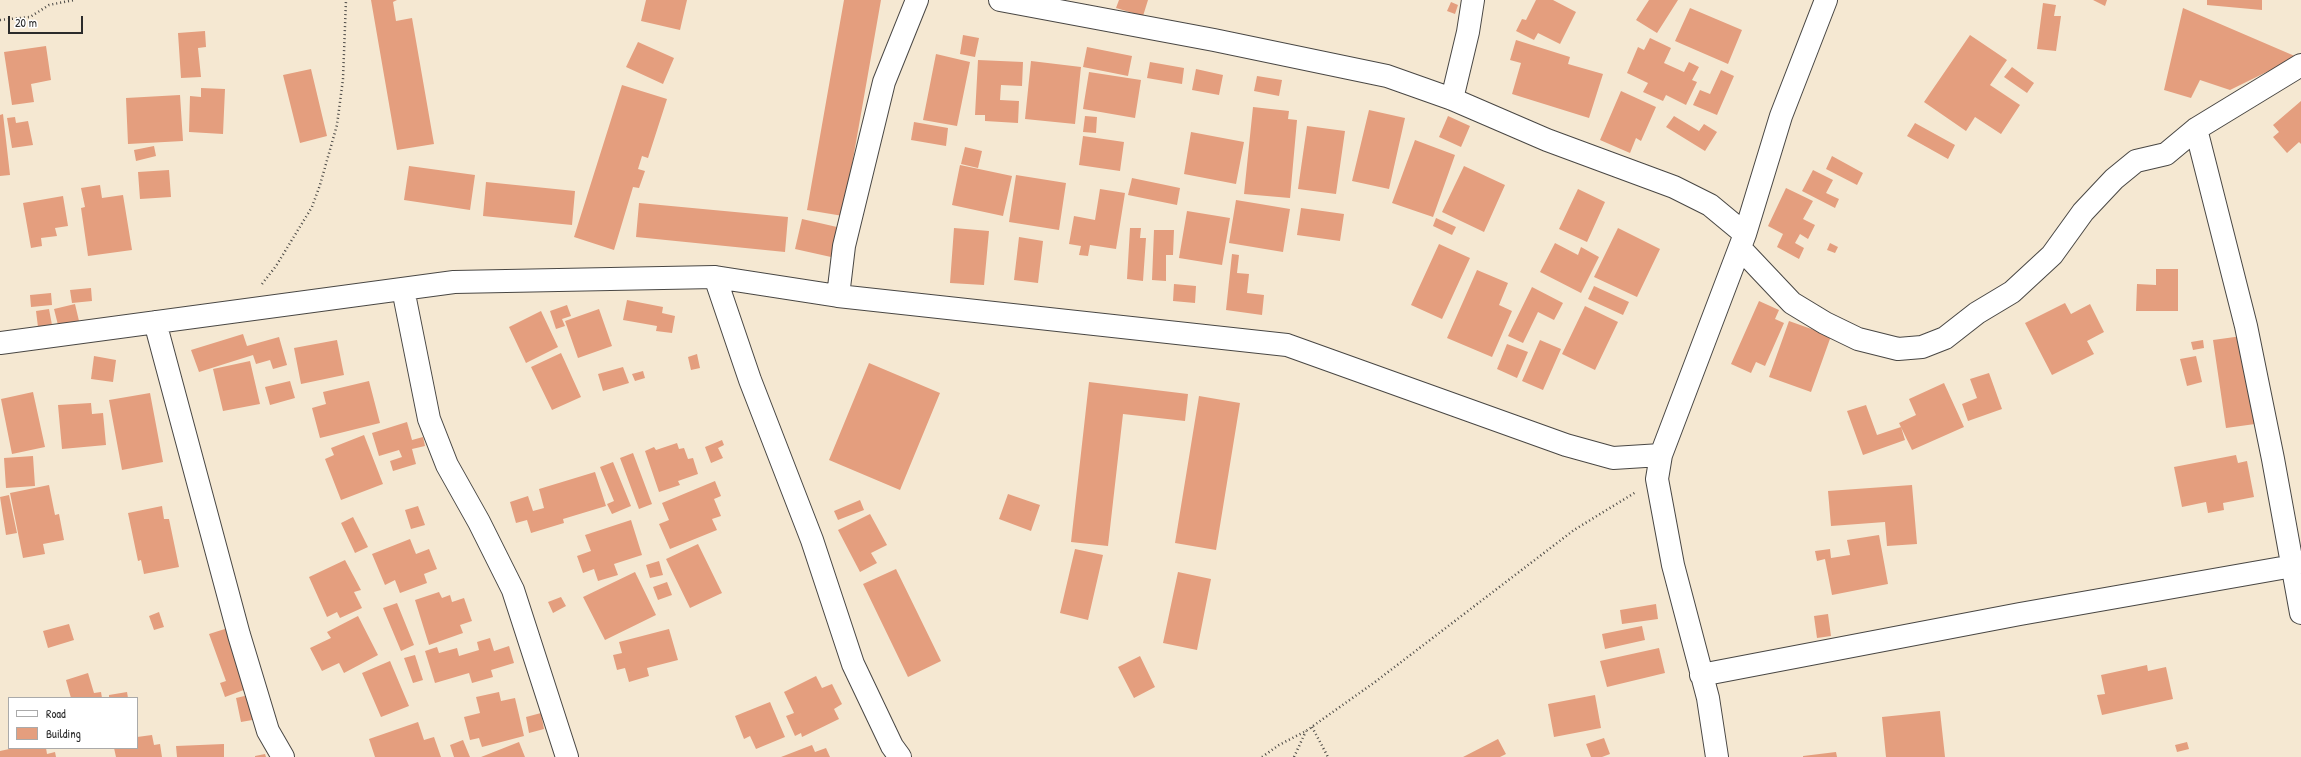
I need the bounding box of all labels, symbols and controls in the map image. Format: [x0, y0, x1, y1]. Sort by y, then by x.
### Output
scale bar [10, 8, 85, 34]
text: 20 m [15, 14, 37, 31]
legend [8, 697, 138, 749]
text: Road [46, 705, 66, 722]
text: Building [46, 725, 81, 742]

